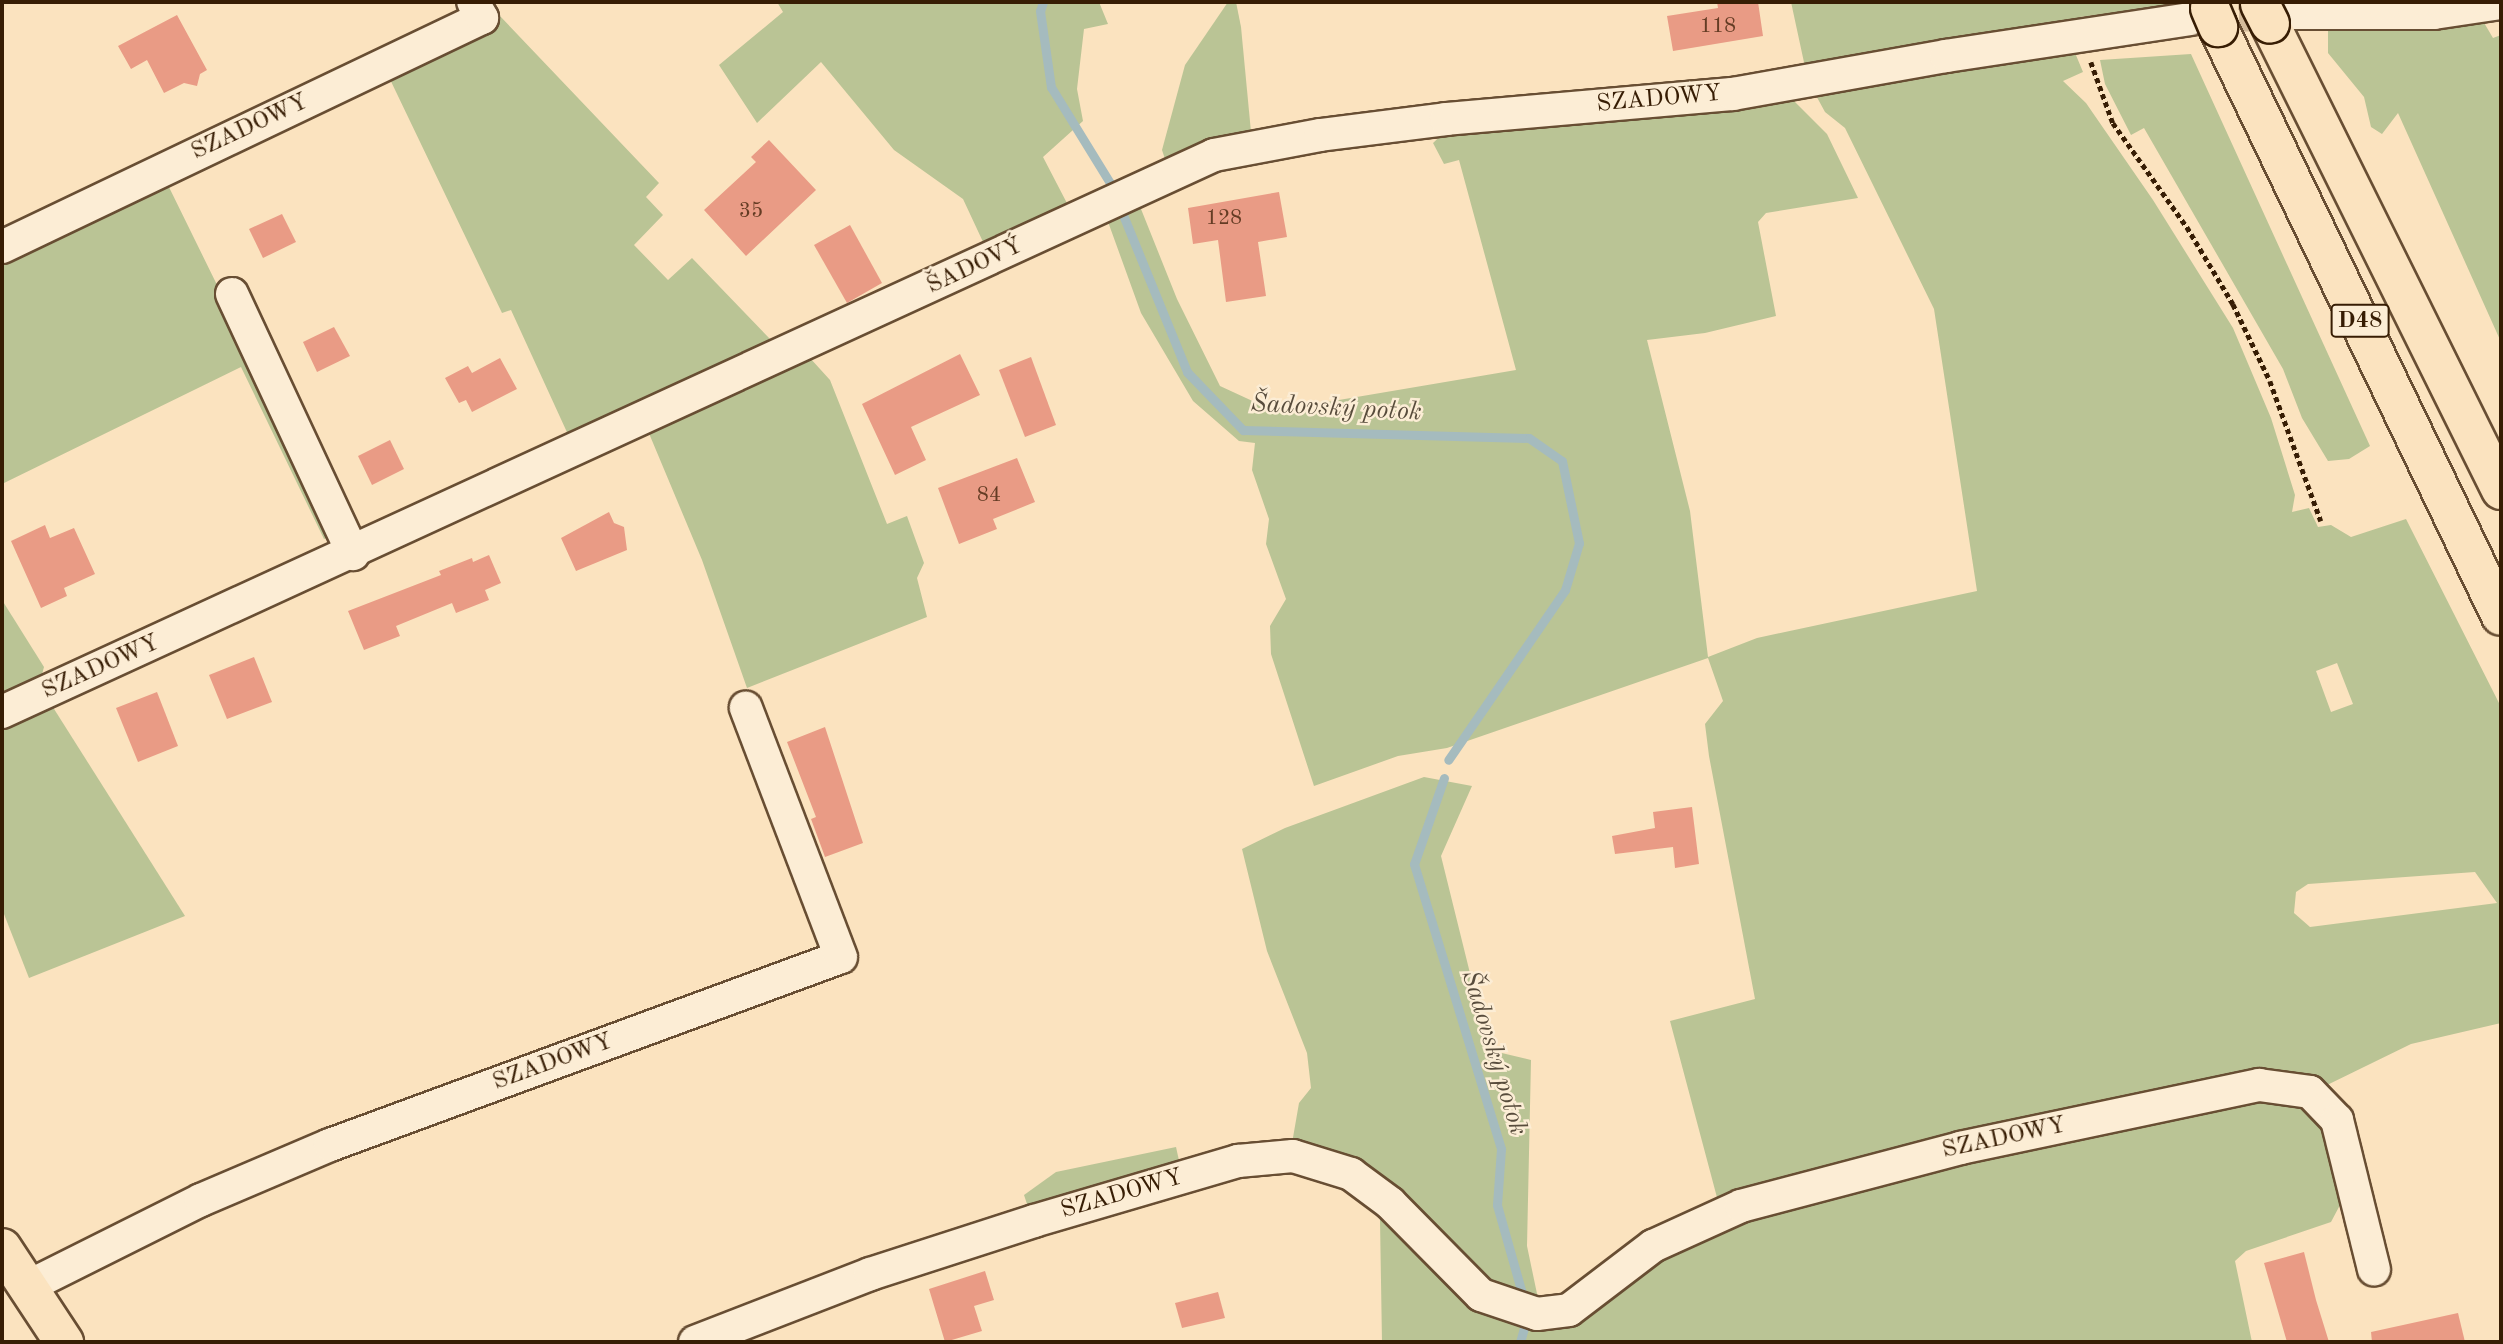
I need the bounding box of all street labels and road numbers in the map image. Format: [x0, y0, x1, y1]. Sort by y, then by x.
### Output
street label: SZADOWY [1595, 80, 1723, 120]
street label: SZADOWY [187, 88, 313, 168]
street label: ŠADOVÝ [923, 232, 1027, 302]
road number: D48 [2330, 302, 2390, 340]
street label: SZADOWY [38, 629, 164, 707]
street label: SZADOWY [489, 1028, 617, 1098]
street label: SZADOWY [1940, 1112, 2068, 1166]
street label: SZADOWY [1058, 1164, 1186, 1226]

